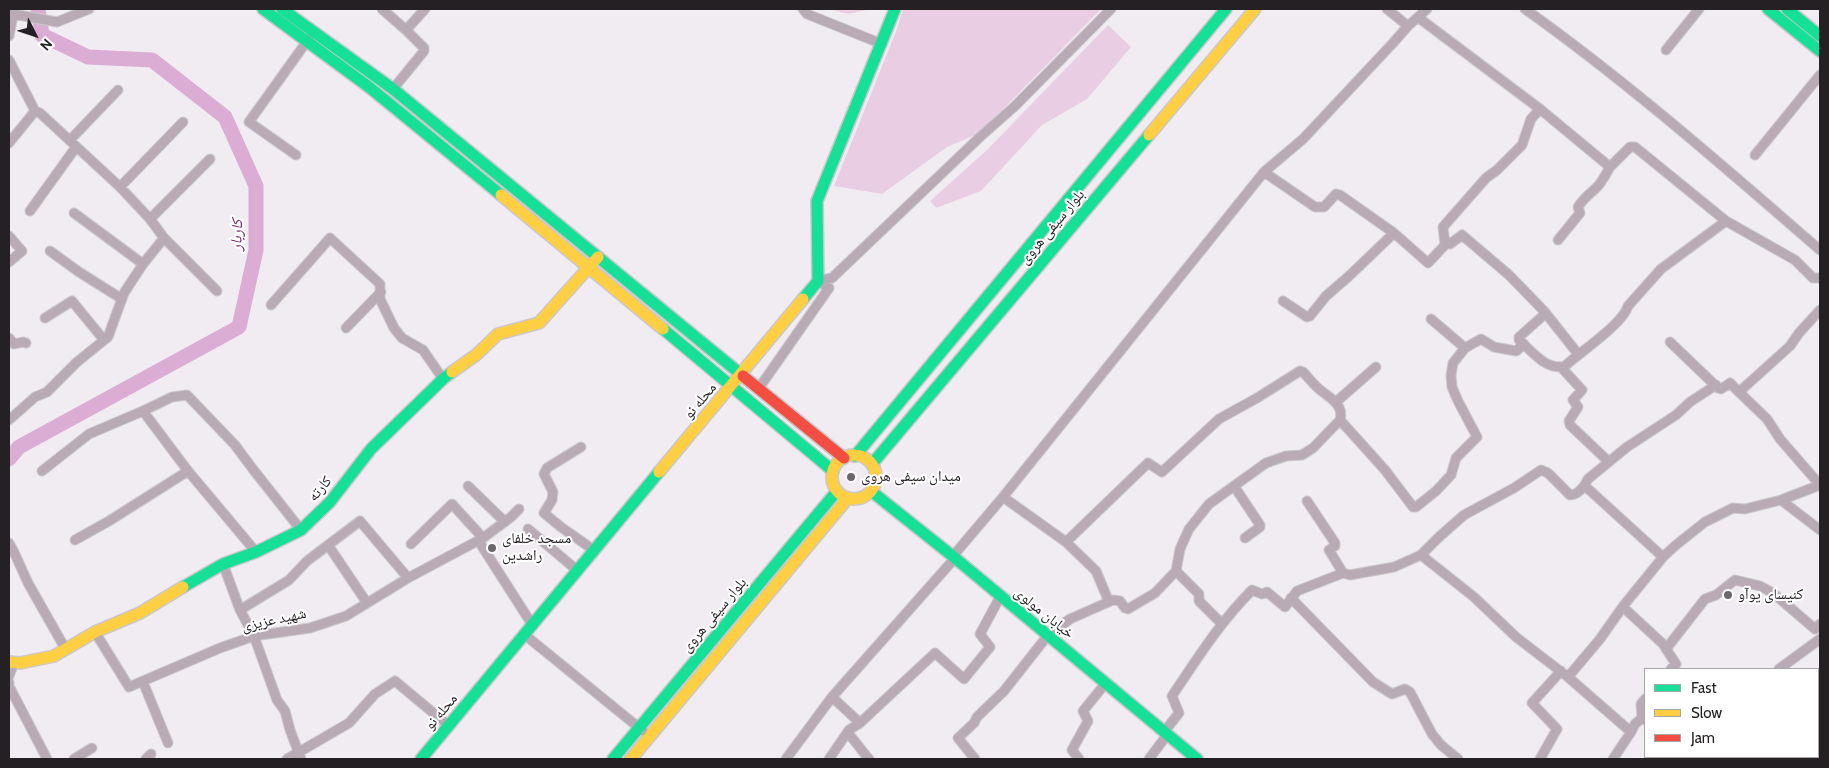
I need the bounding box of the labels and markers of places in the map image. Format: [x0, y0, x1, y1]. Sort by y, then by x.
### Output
place label: میدان سیفی هروی [861, 468, 961, 486]
marker: میدان سیفی هروی [845, 471, 857, 483]
place label: مسجد خلفای راشدین [502, 530, 571, 565]
marker: مسجد خلفای راشدین [486, 542, 498, 554]
place label: کنیسای یوآو [1738, 586, 1803, 604]
marker: کنیسای یوآو [1722, 589, 1734, 601]

